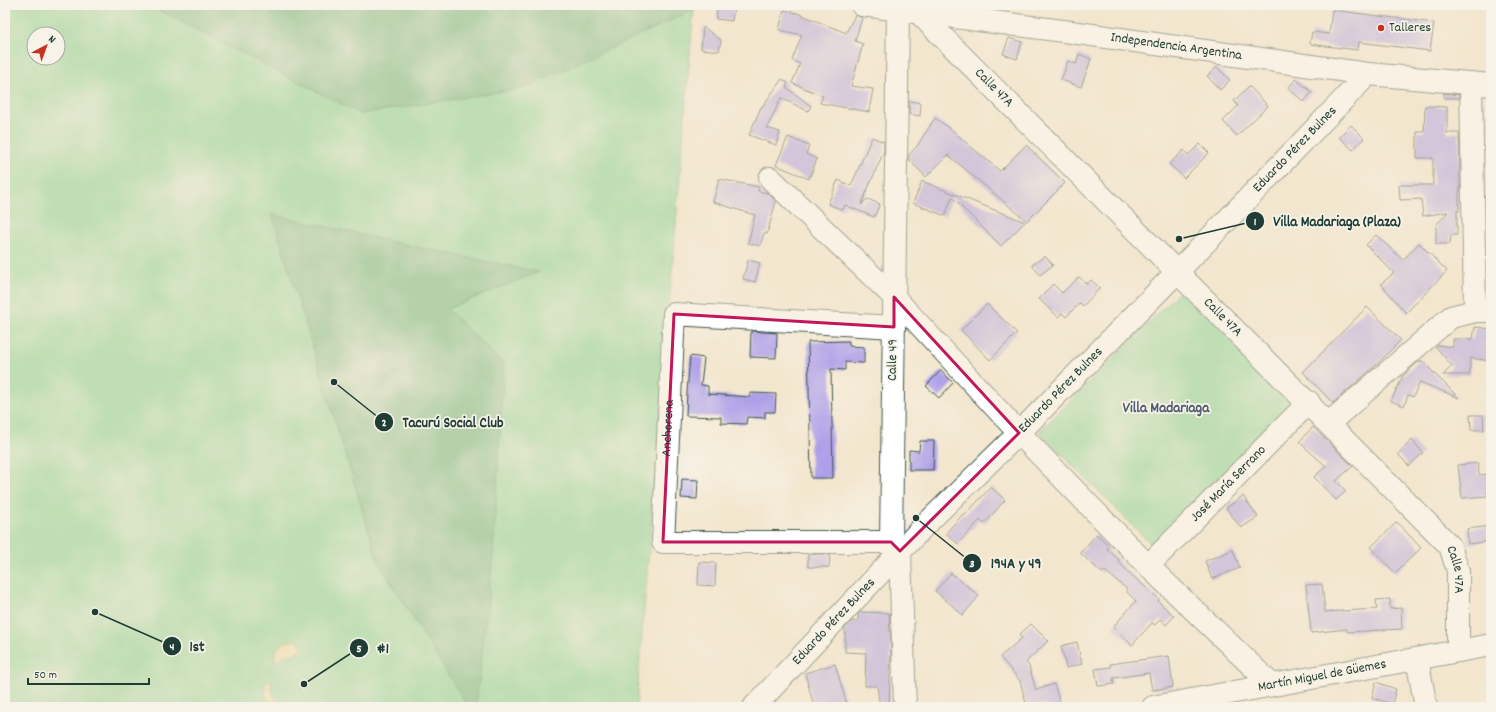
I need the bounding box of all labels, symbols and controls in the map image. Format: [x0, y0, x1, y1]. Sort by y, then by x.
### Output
place label: Talleres [1389, 18, 1431, 38]
marker: Talleres [1376, 23, 1386, 33]
north arrow [26, 26, 66, 66]
street label: Independencia Argentina [1109, 28, 1244, 66]
text: N [44, 32, 59, 48]
street label: Calle 47A [970, 64, 1018, 113]
street label: Eduardo Pérez Bulnes [1248, 102, 1342, 197]
callout: Villa Madariaga (Plaza) [1245, 207, 1409, 234]
text: Villa Madariaga (Plaza) [1273, 212, 1401, 234]
text: 1 [1254, 214, 1257, 231]
street label: Calle 47A [1198, 293, 1247, 342]
street label: Calle 49 [883, 339, 903, 381]
street label: Eduardo Pérez Bulnes [1014, 343, 1108, 438]
district label: Villa Madariaga [1123, 398, 1210, 420]
street label: Anchorena [657, 399, 680, 457]
callout: Tacurú Social Club [374, 408, 511, 435]
text: Tacurú Social Club [402, 413, 504, 435]
text: 2 [381, 415, 387, 432]
street label: José María Serrano [1186, 441, 1271, 527]
street label: Calle 47A [1441, 543, 1468, 594]
callout: 194A y 49 [962, 549, 1049, 576]
text: 194A y 49 [991, 554, 1041, 576]
text: 3 [969, 556, 975, 573]
street label: Eduardo Pérez Bulnes [788, 573, 880, 670]
callout: 1st [162, 632, 213, 659]
callout: #1 [349, 635, 397, 662]
text: 1st [189, 637, 205, 659]
text: 4 [170, 639, 175, 656]
text: #1 [377, 639, 389, 661]
text: 5 [356, 641, 362, 658]
street label: Martín Miguel de Güemes [1256, 654, 1388, 698]
scale bar [28, 660, 149, 686]
text: 50 m [34, 667, 57, 684]

